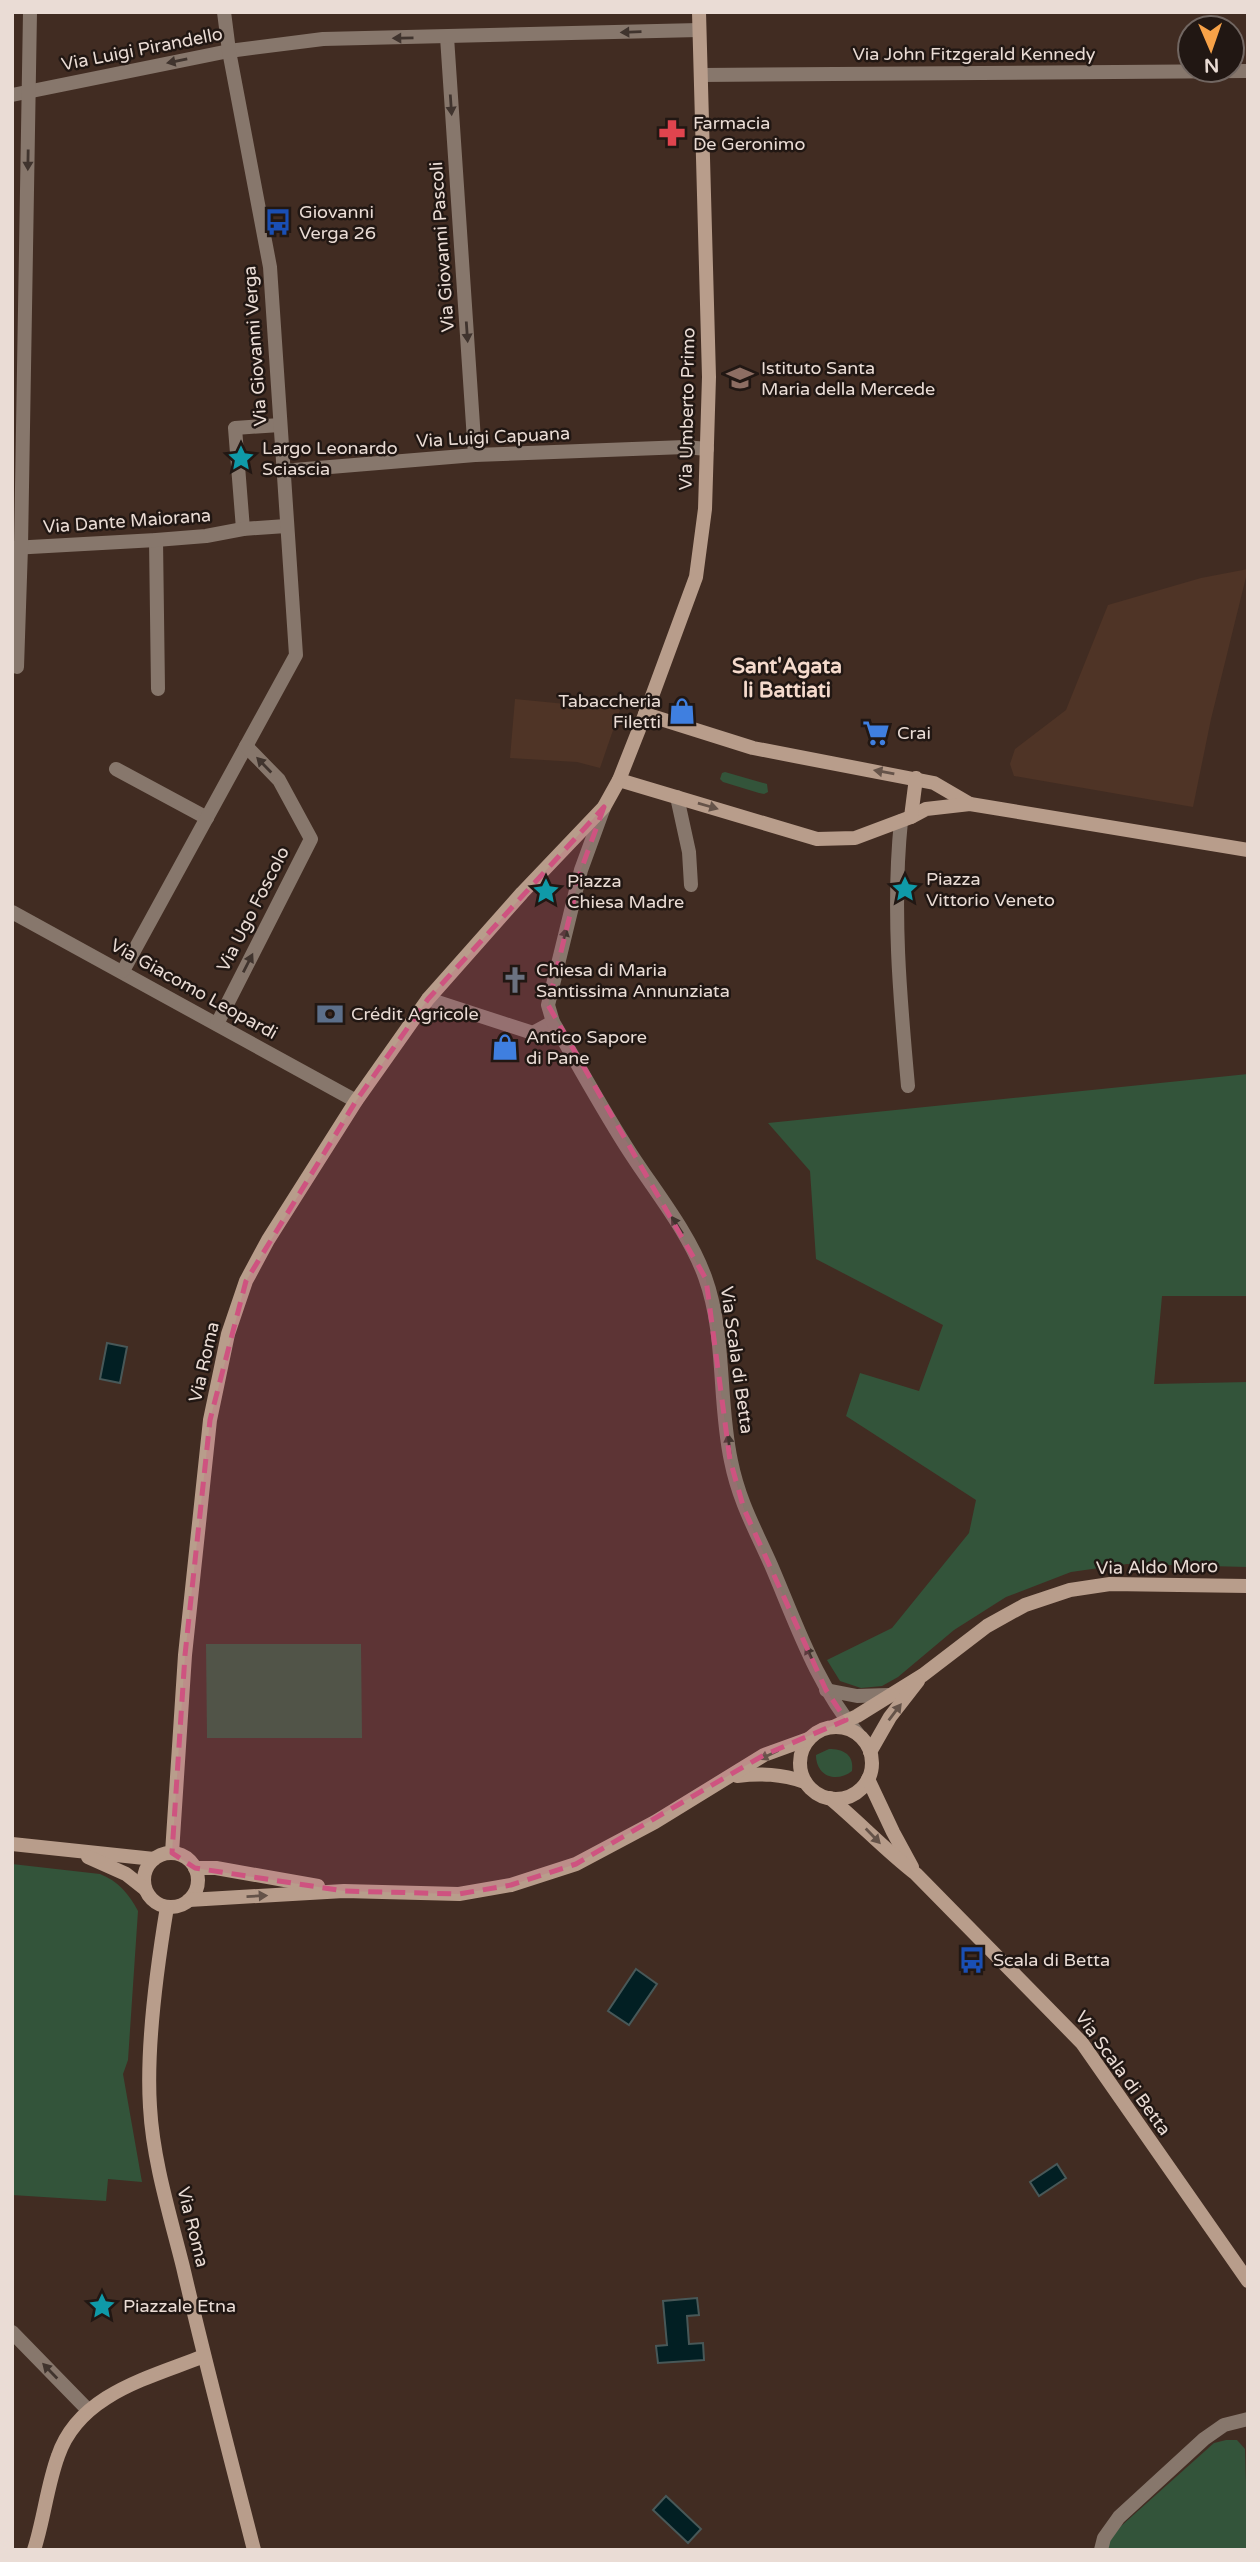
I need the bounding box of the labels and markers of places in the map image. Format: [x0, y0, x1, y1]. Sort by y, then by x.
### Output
place label: Farmacia De Geronimo [693, 112, 805, 155]
pharmacy icon: Farmacia De Geronimo [657, 118, 687, 148]
place label: Giovanni Verga 26 [299, 201, 376, 244]
bus stop icon: Giovanni Verga 26 [263, 207, 293, 237]
place label: Istituto Santa Maria della Mercede [761, 357, 935, 400]
school or university icon: Istituto Santa Maria della Mercede [725, 363, 755, 393]
place label: Largo Leonardo Sciascia [262, 437, 398, 480]
place icon: Largo Leonardo Sciascia [226, 443, 256, 473]
place label: Tabaccheria Filetti [558, 690, 661, 733]
shop icon: Tabaccheria Filetti [667, 696, 697, 726]
supermarket icon: Crai [861, 718, 891, 748]
place label: Crai [897, 722, 931, 744]
place label: Piazza Vittorio Veneto [926, 868, 1055, 911]
place label: Piazza Chiesa Madre [567, 870, 684, 913]
place icon: Piazza Vittorio Veneto [890, 874, 920, 904]
place icon: Piazza Chiesa Madre [531, 876, 561, 906]
place label: Chiesa di Maria Santissima Annunziata [536, 959, 730, 1002]
church icon: Chiesa di Maria Santissima Annunziata [500, 965, 530, 995]
bank icon: Crédit Agricole [315, 999, 345, 1029]
place label: Crédit Agricole [351, 1003, 479, 1025]
place label: Antico Sapore di Pane [526, 1026, 647, 1069]
shop icon: Antico Sapore di Pane [490, 1032, 520, 1062]
bus stop icon: Scala di Betta [957, 1945, 987, 1975]
place label: Scala di Betta [993, 1949, 1110, 1971]
place icon: Piazzale Etna [87, 2291, 117, 2321]
place label: Piazzale Etna [123, 2295, 236, 2317]

